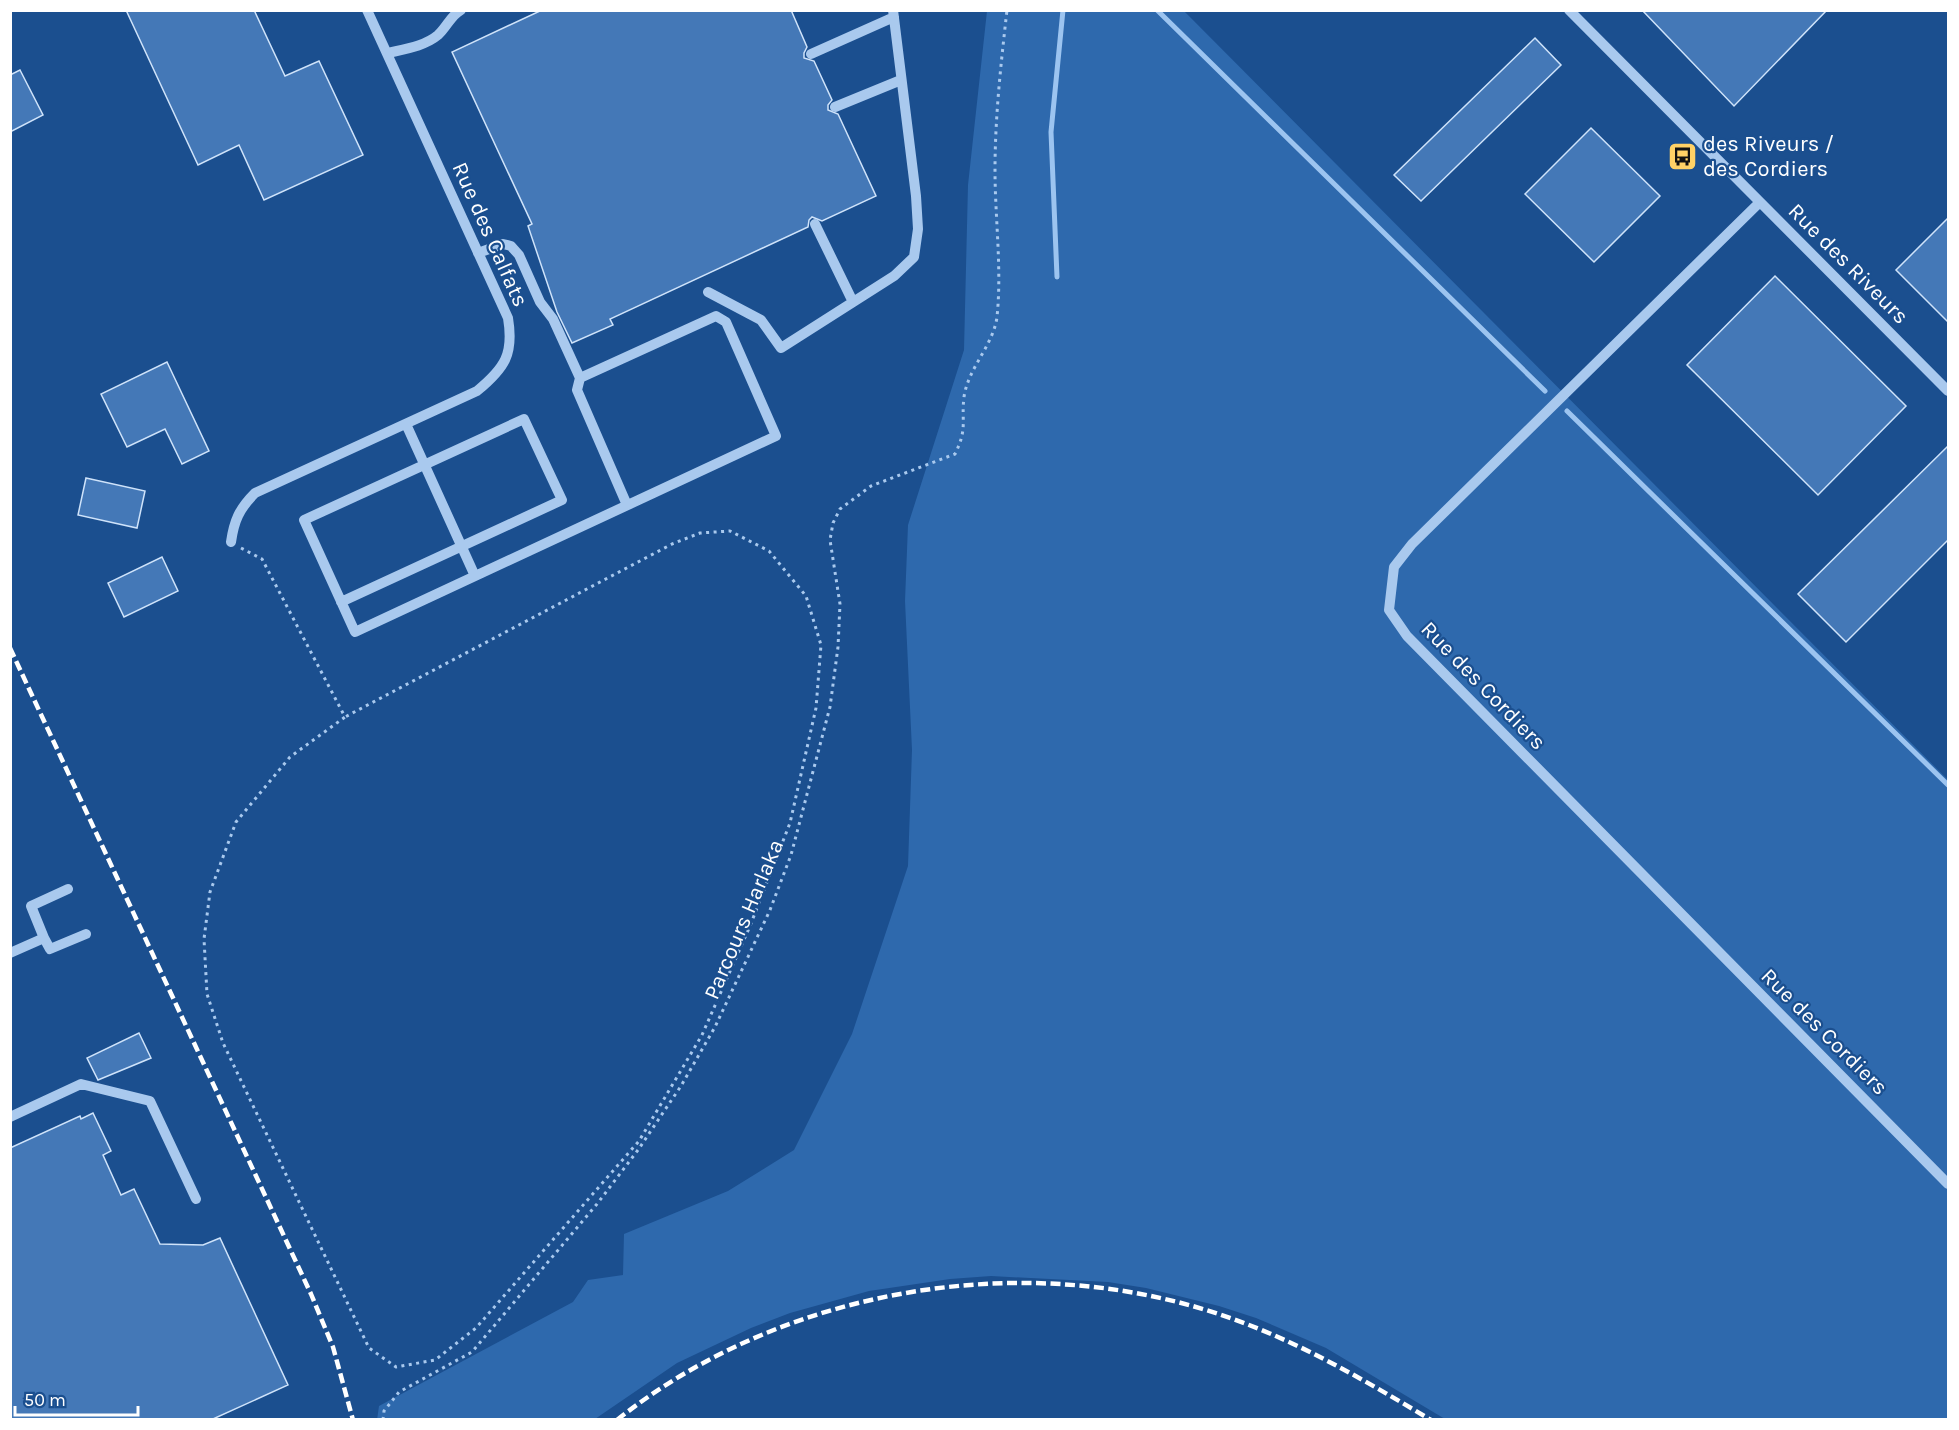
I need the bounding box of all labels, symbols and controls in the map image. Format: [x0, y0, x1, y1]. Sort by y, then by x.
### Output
place label: des Riveurs / des Cordiers [1703, 131, 1834, 182]
bus stop icon: des Riveurs / des Cordiers [1666, 140, 1698, 172]
street label: Rue des Calfats [447, 158, 534, 311]
street label: Rue des Riveurs [1783, 198, 1914, 329]
street label: Rue des Cordiers [1415, 616, 1551, 755]
street label: Parcours Harlaka [699, 836, 789, 1003]
street label: Rue des Cordiers [1756, 963, 1893, 1100]
scale bar [15, 1379, 138, 1417]
text: 50 m [24, 1389, 66, 1411]

